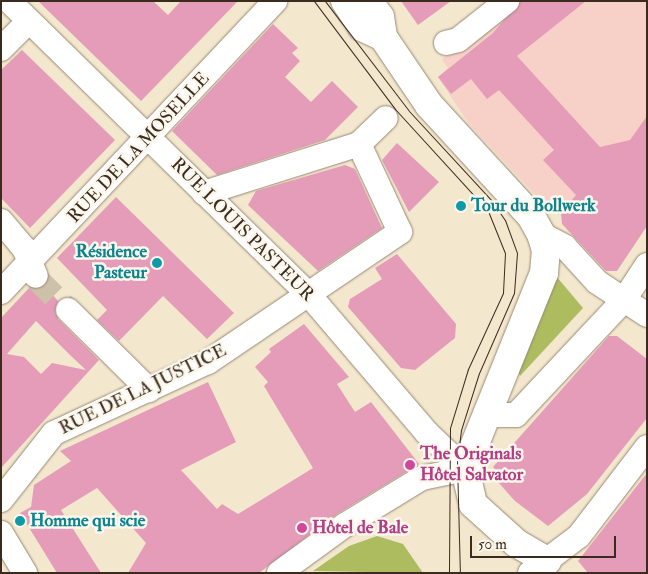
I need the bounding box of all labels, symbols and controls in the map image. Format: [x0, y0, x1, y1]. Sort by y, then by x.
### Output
street label: RUE DE LA MOSELLE [64, 68, 214, 228]
street label: RUE LOUIS PASTEUR [166, 154, 318, 306]
place label: Tour du Bollwerk [471, 195, 596, 217]
marker: Tour du Bollwerk [455, 200, 467, 212]
place label: Résidence Pasteur [75, 242, 147, 284]
marker: Résidence Pasteur [151, 257, 163, 269]
street label: RUE DE LA JUSTICE [56, 340, 230, 440]
place label: The Originals Hôtel Salvator [420, 444, 523, 486]
marker: The Originals Hôtel Salvator [404, 459, 416, 471]
place label: Homme qui scie [30, 510, 145, 532]
marker: Homme qui scie [14, 515, 26, 527]
place label: Hôtel de Bale [312, 517, 408, 539]
marker: Hôtel de Bale [296, 522, 308, 534]
scale bar [473, 526, 619, 558]
text: 50 m [478, 535, 507, 554]

